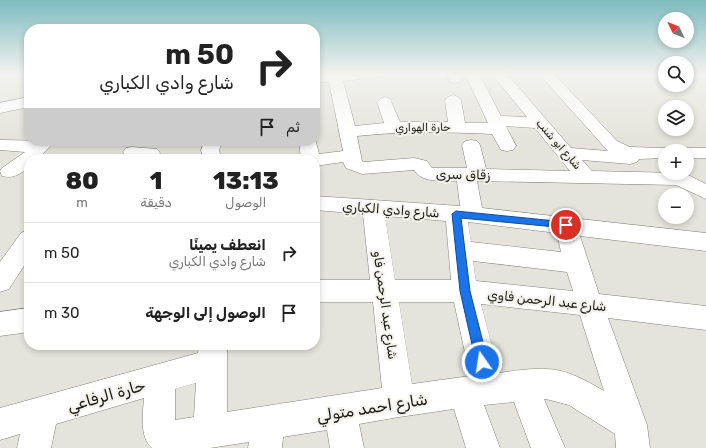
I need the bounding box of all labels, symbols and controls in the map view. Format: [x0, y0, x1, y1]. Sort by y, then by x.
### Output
north arrow [658, 12, 694, 48]
map controls [658, 12, 694, 224]
text: 50 m [165, 38, 234, 71]
icon: right [248, 40, 300, 92]
button: search [658, 56, 694, 92]
text: شارع وادي الكباري [99, 72, 234, 94]
button: layers [658, 100, 694, 136]
icon: arrive [256, 116, 278, 138]
street label: شارع ابو شنب [532, 117, 584, 173]
text: ثم [286, 118, 300, 136]
street label: حارة الهواري [395, 121, 451, 135]
button: + [658, 144, 694, 180]
text: 80 [65, 167, 99, 195]
text: 1 [150, 167, 162, 195]
text: 13:13 [213, 167, 279, 195]
street label: زقاق سرى [436, 167, 490, 183]
button: − [658, 188, 694, 224]
text: m [76, 195, 88, 210]
text: دقيقة [140, 195, 172, 210]
text: الوصول [225, 195, 266, 210]
street label: شارع وادي الكباري [342, 199, 440, 222]
pin [549, 208, 583, 242]
icon: arrive [555, 214, 577, 236]
text: انعطف يمينًا [189, 236, 266, 254]
icon: right [278, 242, 300, 264]
text: 50 m [44, 244, 79, 262]
street label: شارع عبد الرحمن فاو [368, 250, 401, 360]
text: شارع وادي الكباري [169, 254, 266, 269]
street label: شارع عبد الرحمن فاوي [486, 287, 607, 316]
icon: arrive [278, 302, 300, 324]
text: 30 m [44, 304, 80, 322]
text: الوصول إلى الوجهة [145, 304, 266, 322]
position arrow [461, 341, 503, 383]
street label: حارة الرفاعي [65, 375, 148, 419]
street label: شارع احمد متولي [315, 389, 429, 429]

